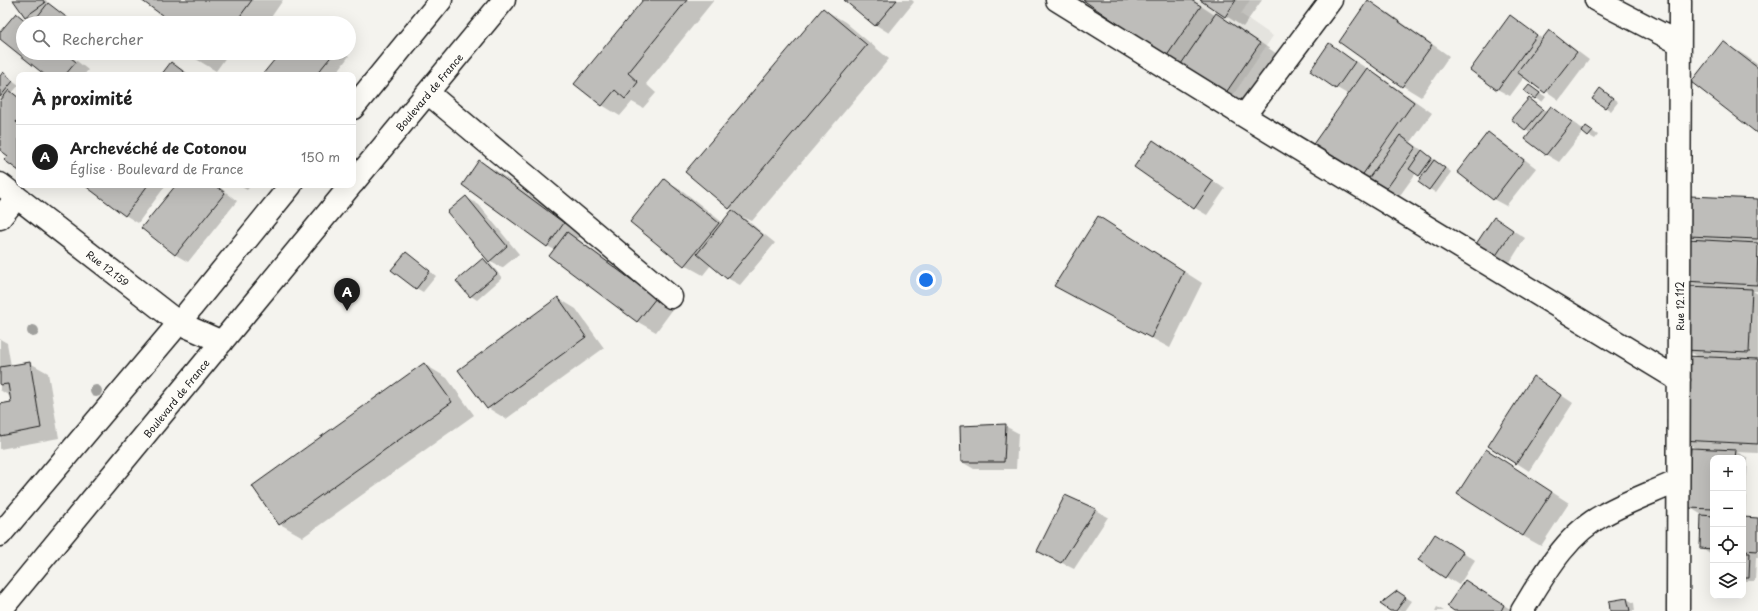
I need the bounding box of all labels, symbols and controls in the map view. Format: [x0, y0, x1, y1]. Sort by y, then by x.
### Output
search box [16, 16, 356, 60]
icon: search [30, 27, 52, 49]
text: Rechercher [62, 27, 143, 50]
street label: Boulevard de France [392, 49, 466, 134]
text: À proximité [32, 85, 132, 111]
text: Archevéché de Cotonou [70, 136, 247, 159]
text: A [40, 147, 50, 166]
text: 150 m [301, 147, 340, 166]
text: Église · Boulevard de France [70, 159, 244, 178]
street label: Rue 12.159 [83, 246, 133, 290]
your location [916, 270, 936, 290]
pin: A [334, 278, 360, 311]
street label: Rue 12.112 [1672, 281, 1687, 331]
street label: Boulevard de France [139, 355, 213, 441]
map controls [1710, 455, 1746, 599]
button: + [1710, 455, 1746, 491]
button: − [1710, 491, 1746, 527]
button: locate [1710, 527, 1746, 563]
button: layers [1710, 563, 1746, 599]

